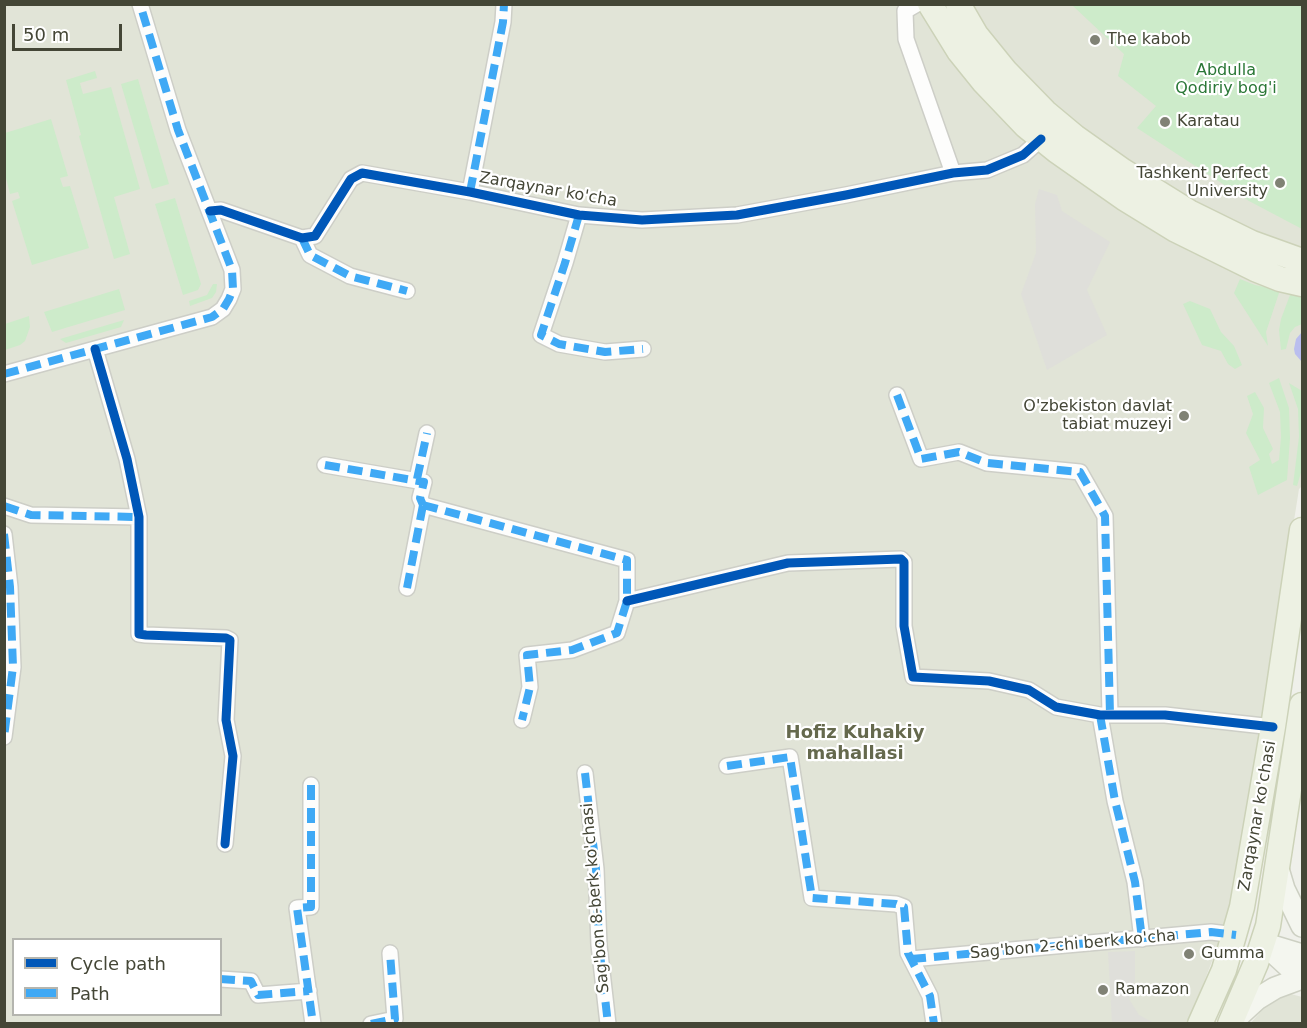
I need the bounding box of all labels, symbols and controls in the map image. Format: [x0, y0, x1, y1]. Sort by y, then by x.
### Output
scale bar [15, 12, 124, 50]
text: 50 m [23, 24, 69, 45]
place label: The kabob [1107, 30, 1191, 50]
marker: The kabob [1088, 33, 1102, 47]
park label: Abdulla Qodiriy bog'i [1175, 61, 1277, 99]
place label: Karatau [1177, 112, 1240, 132]
marker: Karatau [1158, 115, 1172, 129]
place label: Tashkent Perfect University [1137, 164, 1268, 202]
street label: Zarqaynar ko'cha [478, 168, 618, 212]
marker: Tashkent Perfect University [1273, 176, 1287, 190]
place label: O'zbekiston davlat tabiat muzeyi [1023, 397, 1172, 435]
marker: O'zbekiston davlat tabiat muzeyi [1177, 409, 1191, 423]
district label: Hofiz Kuhakiy mahallasi [786, 722, 924, 764]
street label: Zarqaynar ko'chasi [1235, 739, 1281, 893]
street label: Sag'bon 8-berk ko'chasi [578, 802, 614, 994]
street label: Sag'bon 2-chi berk ko'cha [969, 926, 1177, 964]
legend [12, 938, 222, 1016]
place label: Gumma [1201, 944, 1265, 964]
marker: Gumma [1182, 947, 1196, 961]
text: Cycle path [70, 953, 166, 974]
place label: Ramazon [1115, 980, 1189, 1000]
text: Path [70, 983, 110, 1004]
marker: Ramazon [1096, 983, 1110, 997]

